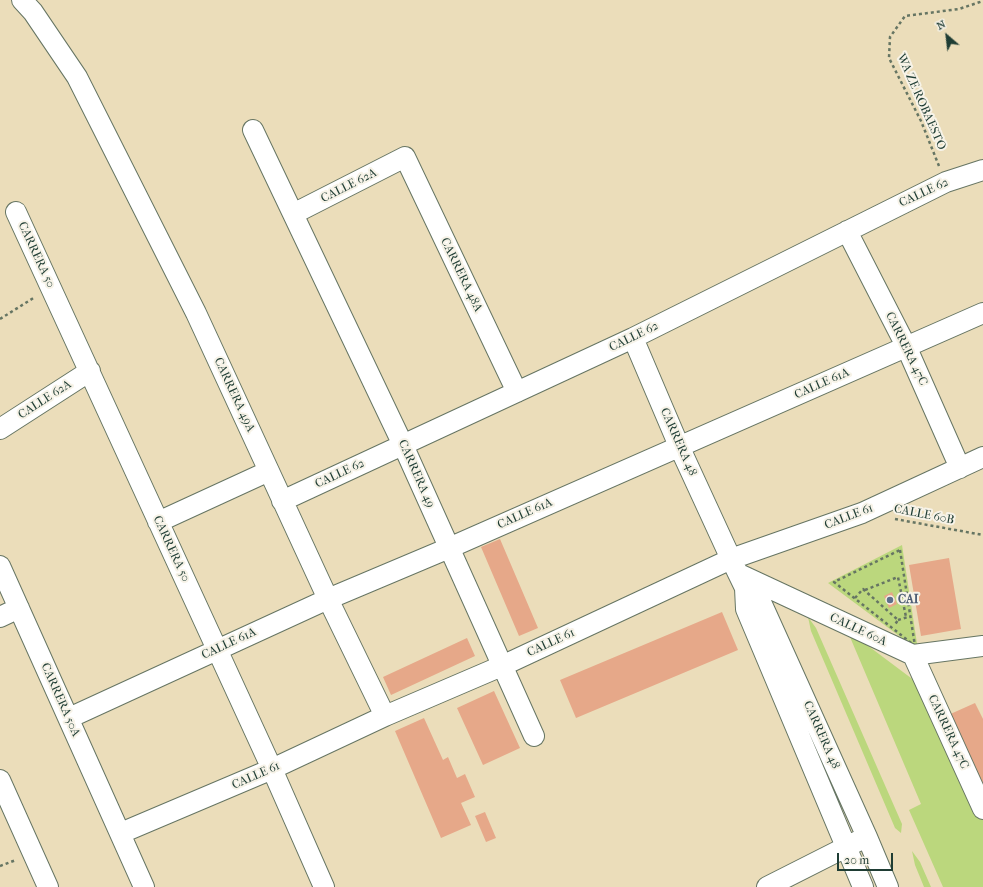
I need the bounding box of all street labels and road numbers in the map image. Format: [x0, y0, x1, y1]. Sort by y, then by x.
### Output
street label: WA ZE ROBAESTO [893, 52, 949, 152]
street label: CALLE 62A [319, 166, 379, 206]
street label: CALLE 62 [897, 175, 951, 211]
street label: CARRERA 50 [14, 220, 58, 290]
street label: CARRERA 48A [437, 236, 485, 314]
street label: CARRERA 47C [882, 310, 930, 388]
street label: CALLE 62 [607, 319, 661, 355]
street label: CARRERA 49A [210, 355, 258, 435]
street label: CALLE 61A [792, 365, 852, 403]
street label: CALLE 62A [16, 377, 74, 423]
street label: CARRERA 48 [657, 406, 699, 478]
street label: CARRERA 49 [395, 438, 437, 510]
street label: CALLE 62 [313, 456, 367, 492]
street label: CALLE 61A [495, 495, 555, 533]
street label: CALLE 61 [823, 501, 875, 533]
street label: CALLE 60B [893, 502, 955, 528]
street label: CARRERA 50 [149, 514, 193, 584]
street label: CALLE 60A [827, 611, 889, 649]
street label: CALLE 61A [199, 625, 259, 663]
street label: CALLE 61 [525, 626, 577, 660]
street label: CARRERA 50A [37, 661, 83, 739]
street label: CARRERA 47C [925, 693, 971, 771]
street label: CARRERA 48 [800, 699, 842, 771]
street label: CALLE 61 [230, 759, 282, 793]

